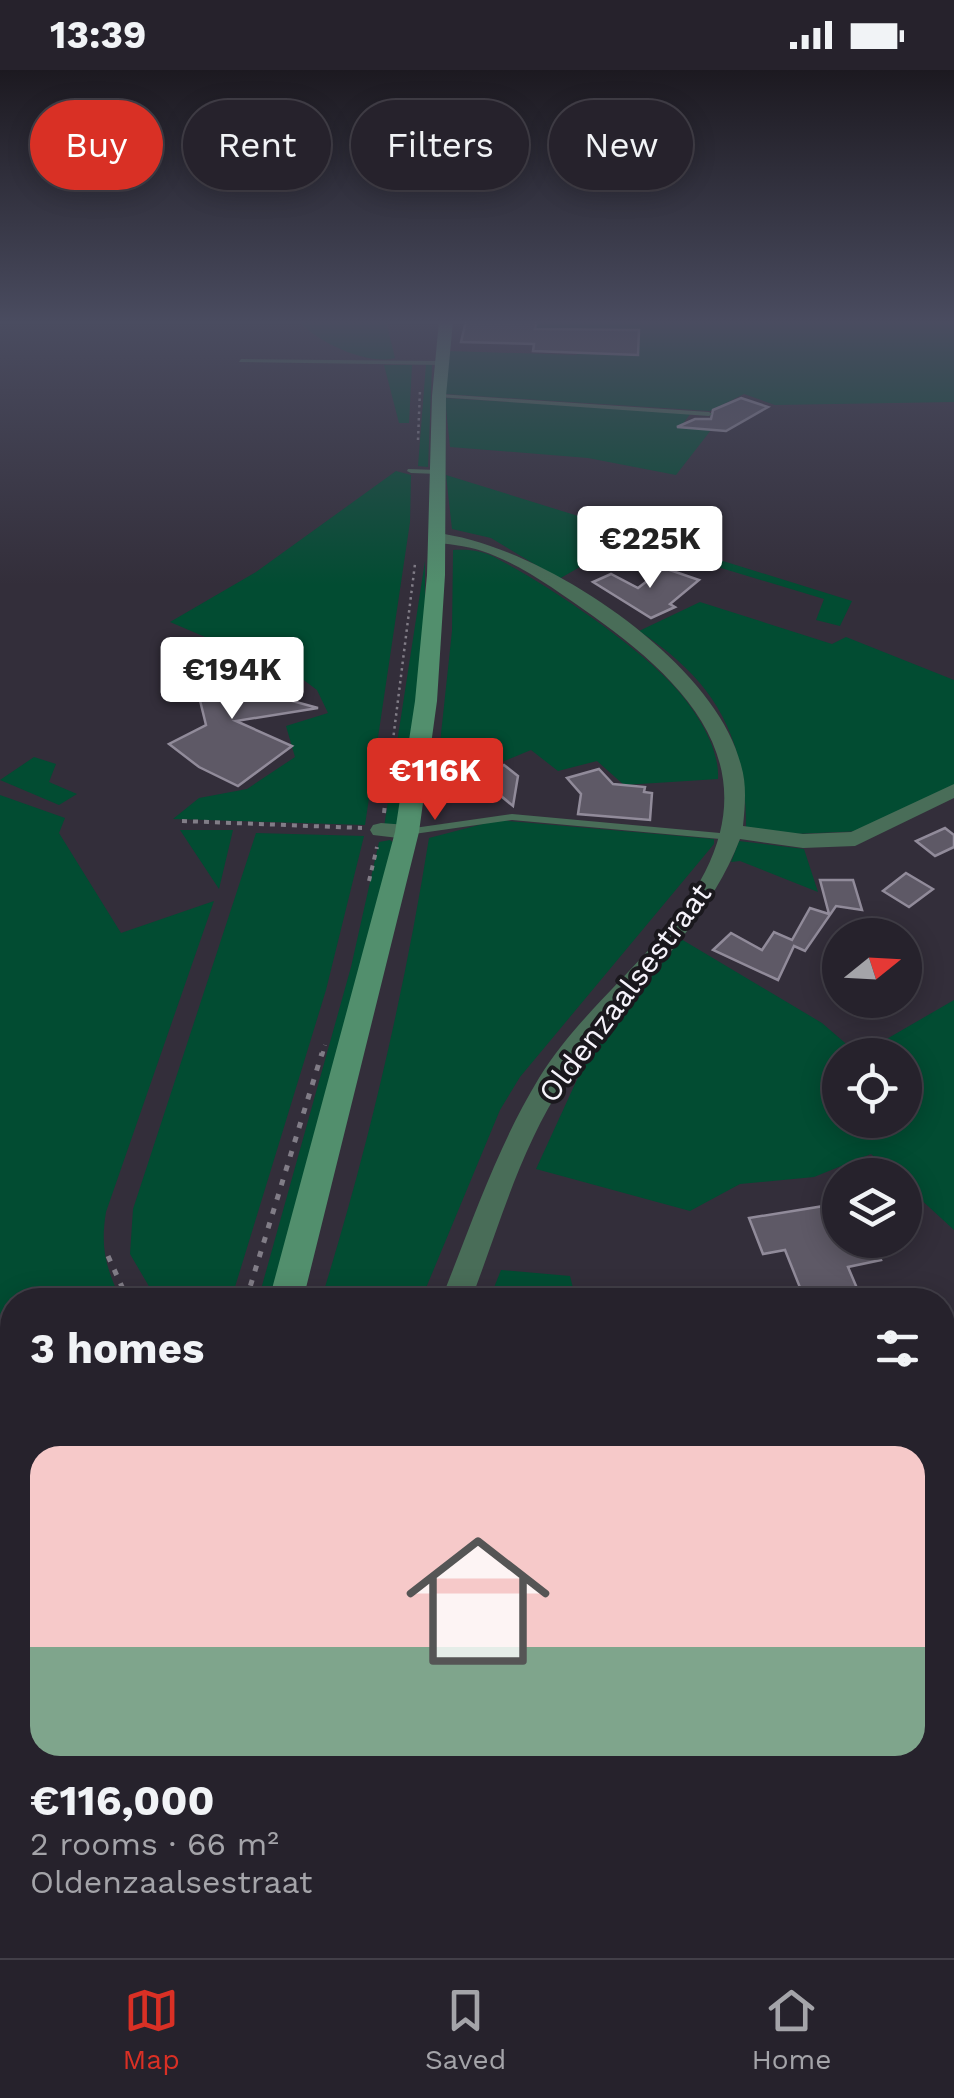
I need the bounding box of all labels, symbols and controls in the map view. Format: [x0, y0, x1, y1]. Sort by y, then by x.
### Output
text: 13:39 [50, 13, 146, 57]
chip: Buy [30, 100, 163, 190]
chip: Rent [183, 100, 331, 190]
chip: Filters [351, 100, 529, 190]
chip: New [549, 100, 693, 190]
pin: €225K [580, 506, 720, 591]
text: €225K [599, 519, 701, 557]
pin: €194K [162, 637, 302, 722]
text: €194K [183, 650, 281, 688]
pin: €116K [365, 738, 505, 823]
text: €116K [389, 751, 481, 789]
street label: Oldenzaalsestraat [531, 876, 718, 1109]
north arrow [822, 918, 922, 1018]
map controls [822, 918, 922, 1258]
button: locate [822, 1038, 922, 1138]
button: layers [822, 1158, 922, 1258]
icon: filters [870, 1321, 925, 1376]
text: 3 homes [30, 1324, 204, 1373]
icon: home [388, 1511, 568, 1691]
text: €116,000 [30, 1776, 214, 1825]
text: 2 rooms · 66 m² [30, 1825, 279, 1863]
text: Oldenzaalsestraat [30, 1863, 312, 1901]
tab: Map [123, 1983, 180, 2076]
tab: Saved [425, 1983, 506, 2076]
tab: Home [751, 1983, 831, 2076]

